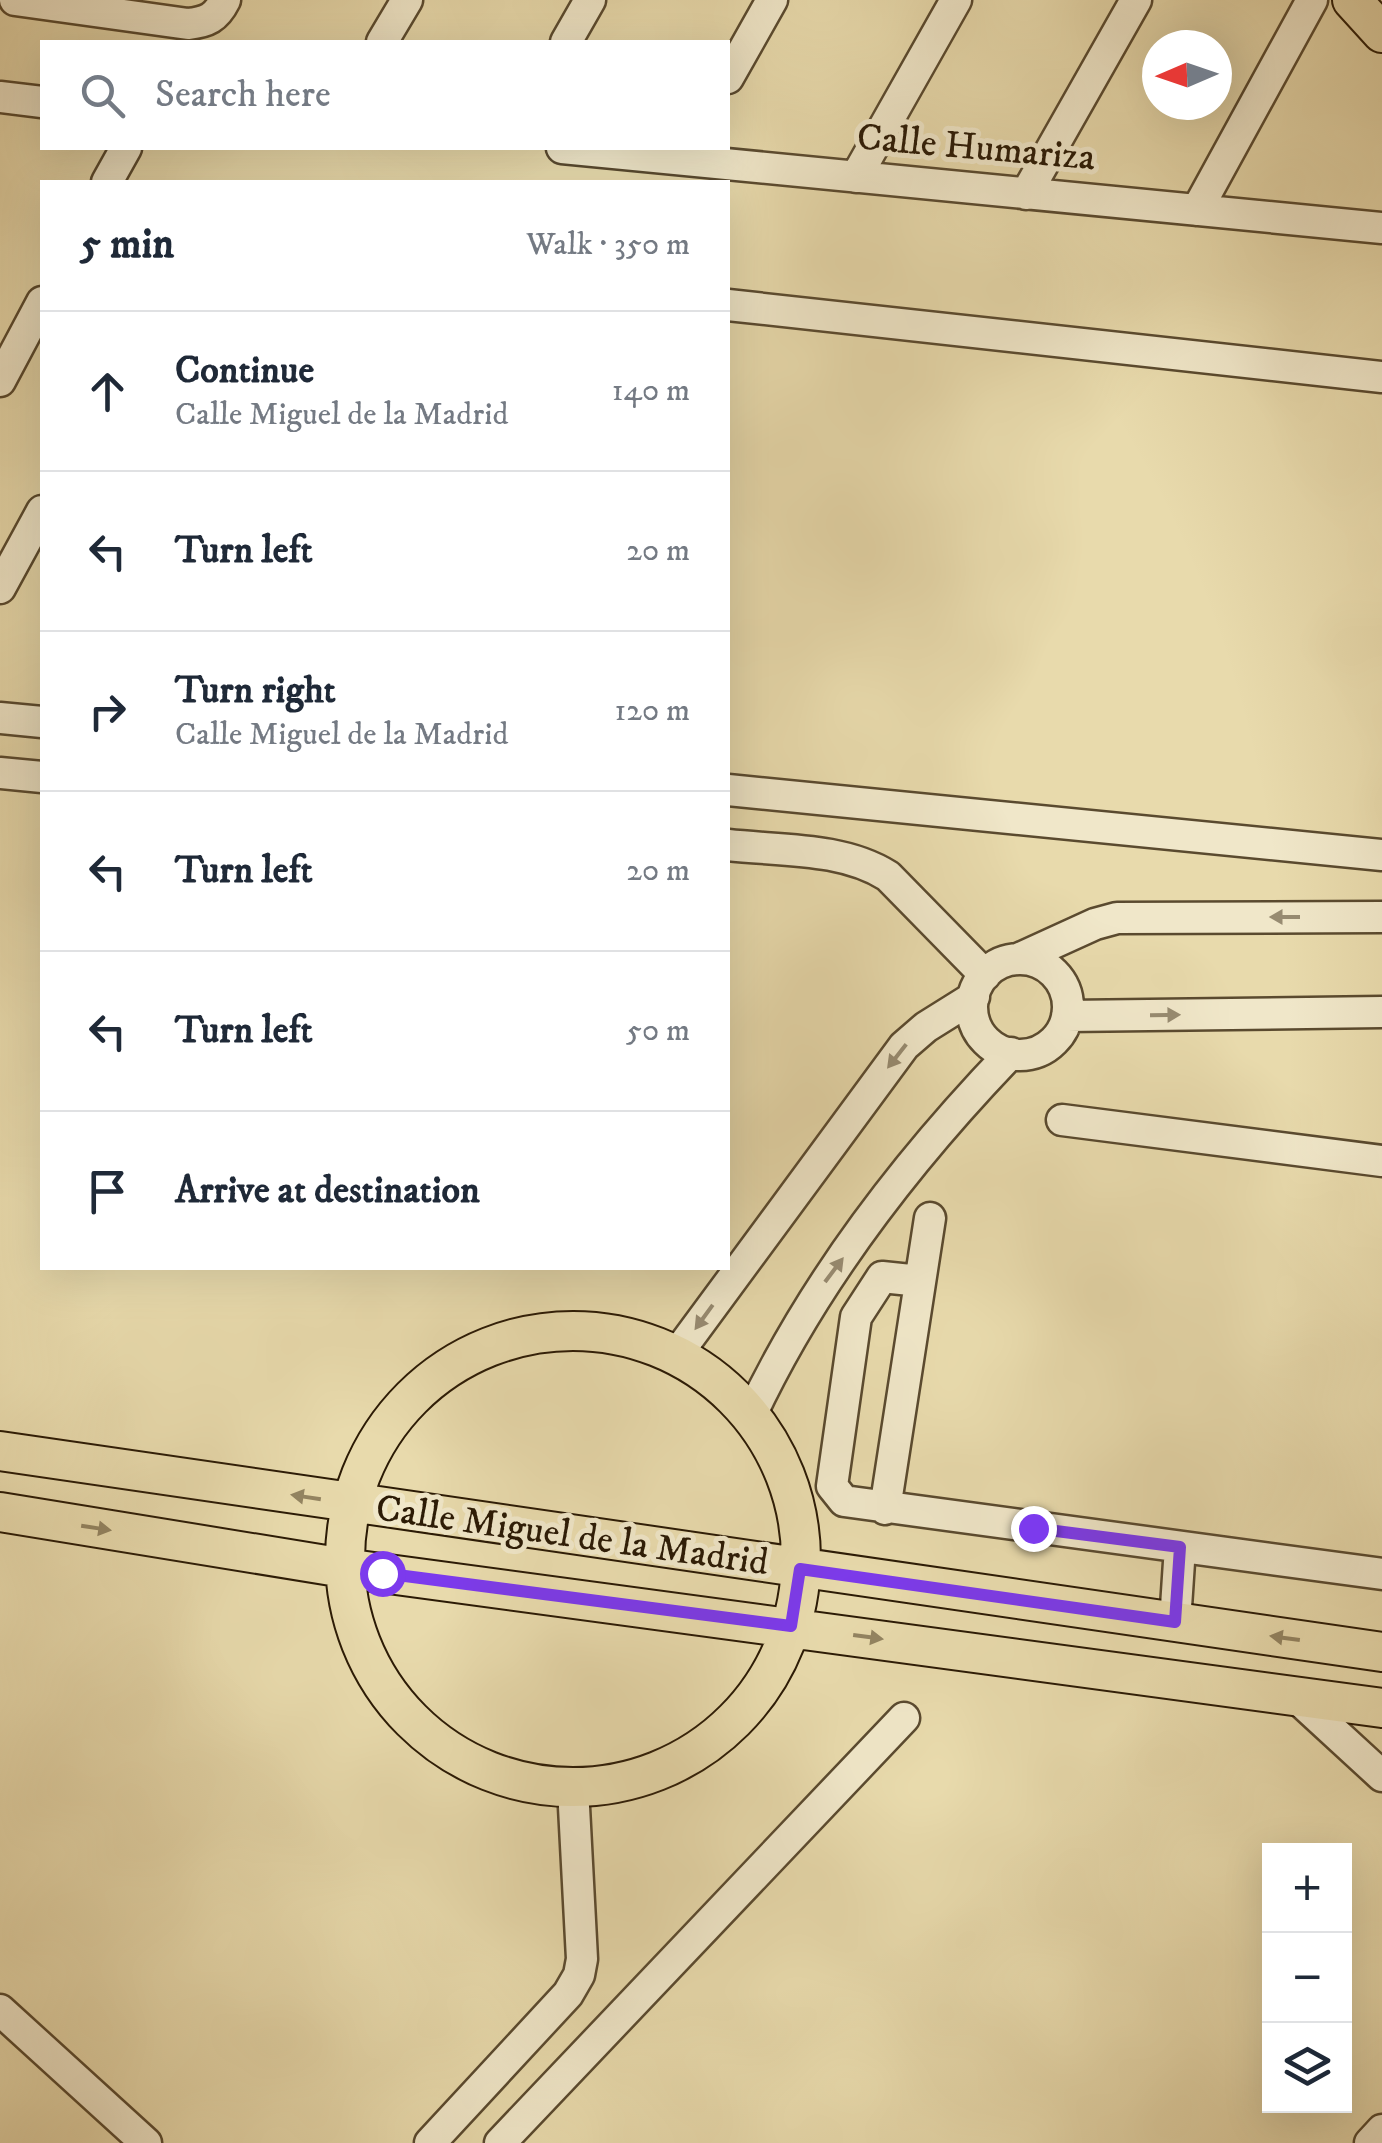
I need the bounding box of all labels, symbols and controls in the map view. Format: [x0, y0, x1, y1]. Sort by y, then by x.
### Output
north arrow [1142, 30, 1232, 120]
search box [40, 40, 730, 150]
icon: search [75, 68, 130, 123]
text: Search here [155, 71, 331, 119]
street label: Calle Humariza [855, 114, 1097, 182]
text: 5 min [80, 219, 174, 271]
text: Walk · 350 m [526, 225, 690, 265]
text: Continue [175, 347, 314, 395]
icon: ahead [80, 364, 135, 419]
text: 140 m [612, 371, 690, 411]
text: Calle Miguel de la Madrid [175, 395, 508, 435]
icon: left [80, 524, 135, 579]
text: Turn left [175, 527, 313, 575]
text: 20 m [626, 531, 690, 571]
text: Turn right [175, 667, 336, 715]
icon: right [80, 684, 135, 739]
text: 120 m [614, 691, 690, 731]
text: Calle Miguel de la Madrid [175, 715, 508, 755]
icon: left [80, 844, 135, 899]
text: Turn left [175, 847, 313, 895]
text: 20 m [626, 851, 690, 891]
one-way arrow [1268, 909, 1300, 925]
icon: left [80, 1004, 135, 1059]
text: Turn left [175, 1007, 313, 1055]
one-way arrow [1149, 1007, 1181, 1023]
text: 50 m [626, 1011, 690, 1051]
one-way arrow [887, 1043, 908, 1069]
icon: arrive [80, 1164, 135, 1219]
text: Arrive at destination [175, 1167, 480, 1215]
one-way arrow [824, 1257, 843, 1283]
one-way arrow [695, 1304, 714, 1330]
street label: Calle Miguel de la Madrid [373, 1485, 771, 1587]
one-way arrow [289, 1489, 321, 1504]
route end [1011, 1506, 1057, 1552]
one-way arrow [81, 1521, 113, 1536]
route start [360, 1551, 406, 1597]
one-way arrow [853, 1629, 885, 1645]
one-way arrow [1269, 1630, 1301, 1646]
map controls [1262, 1843, 1352, 2113]
button: + [1262, 1843, 1352, 1933]
button: − [1262, 1933, 1352, 2023]
button: layers [1262, 2023, 1352, 2113]

